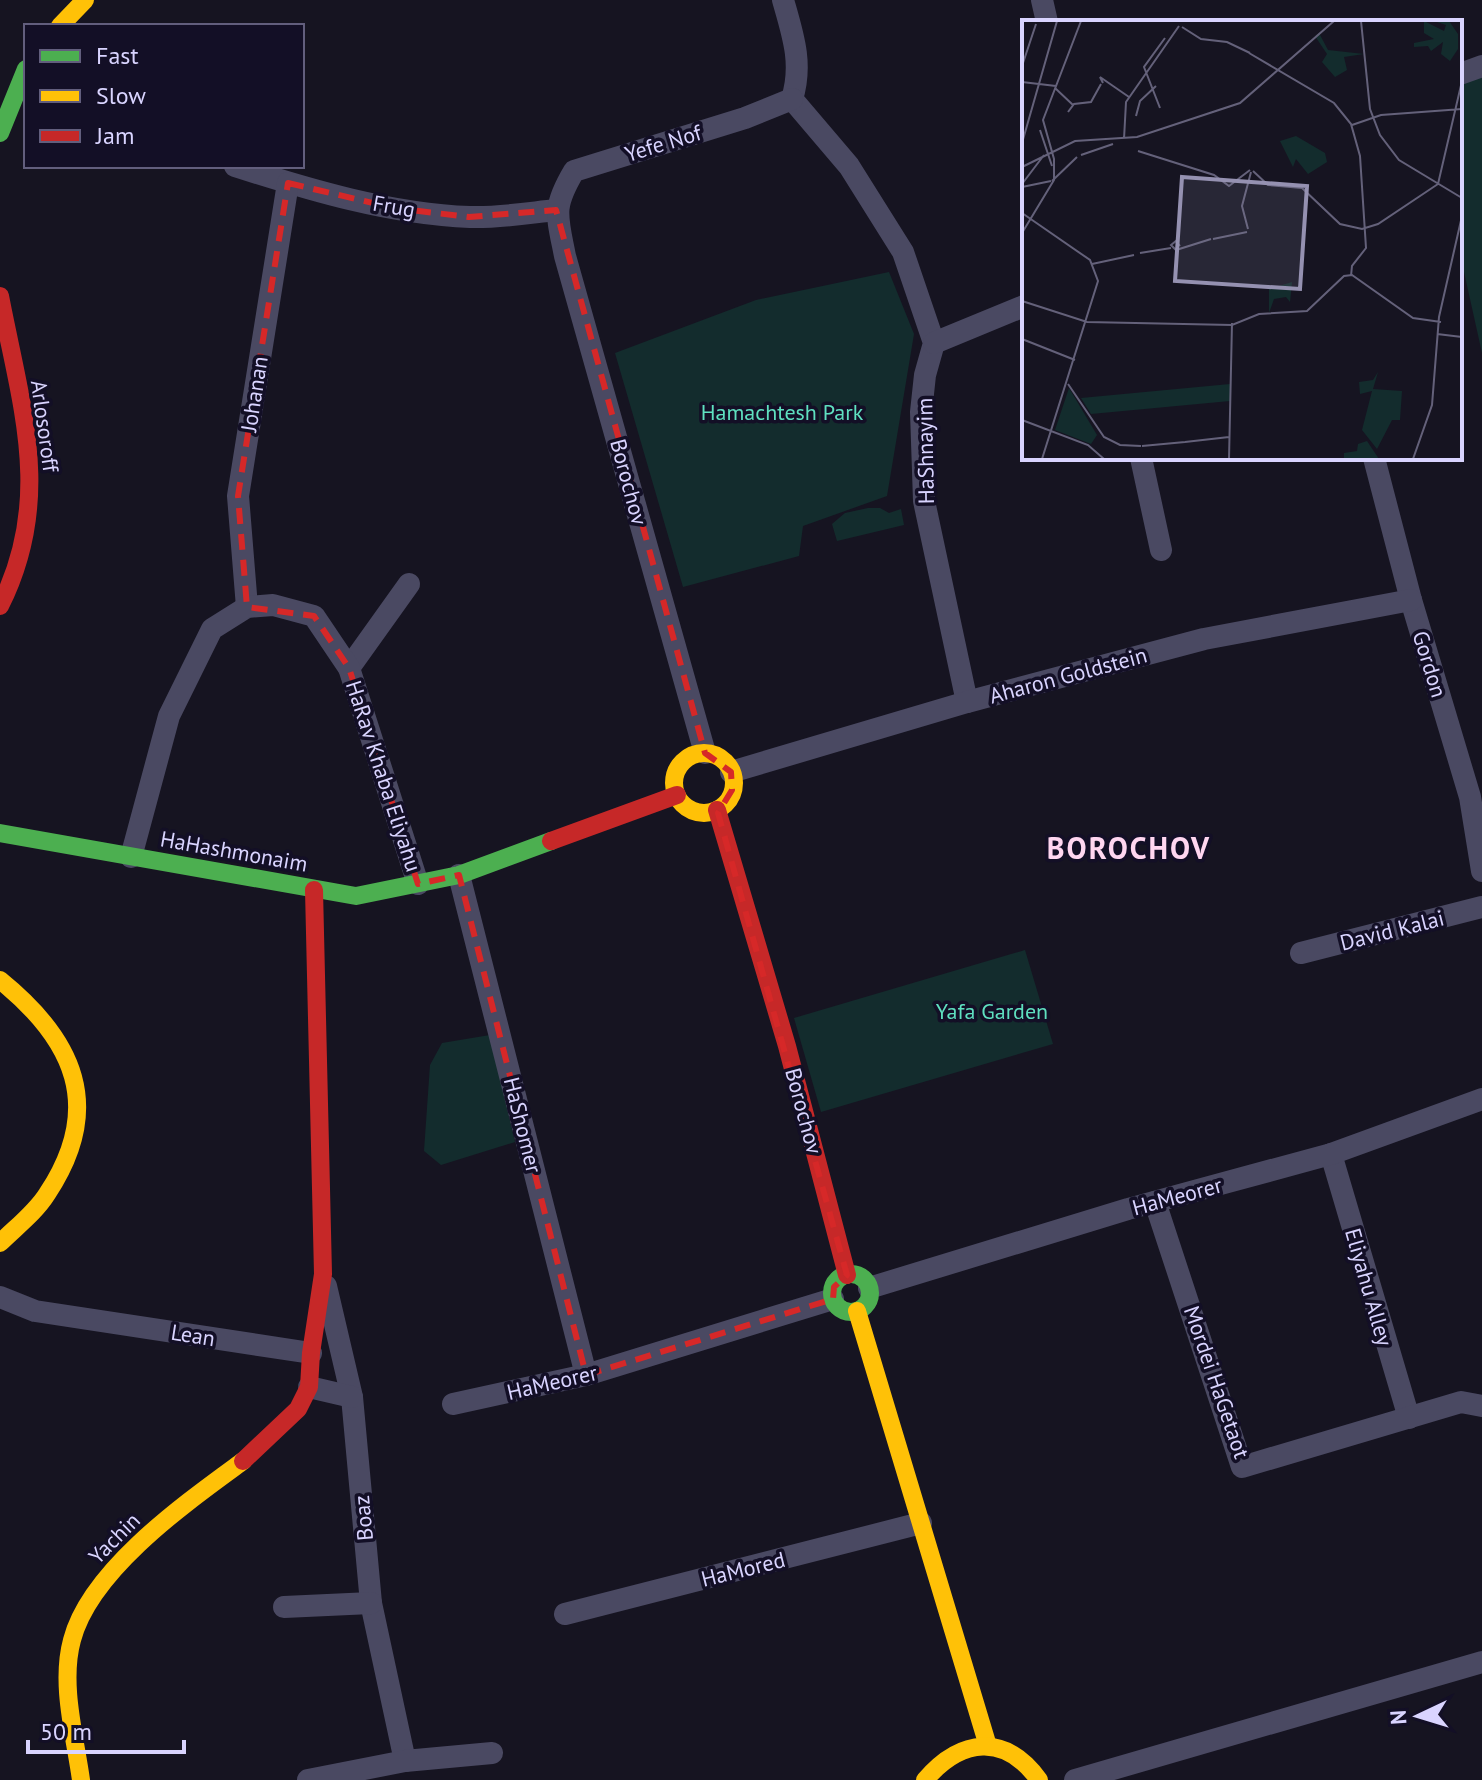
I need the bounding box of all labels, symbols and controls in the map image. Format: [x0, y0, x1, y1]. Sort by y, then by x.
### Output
inset map [1022, 20, 1462, 460]
legend [24, 24, 304, 168]
text: Fast [96, 40, 139, 71]
text: Slow [96, 80, 146, 111]
street label: Yefe Nof [621, 118, 706, 168]
text: Jam [95, 120, 134, 151]
street label: Frug [371, 189, 417, 223]
street label: Johanan [234, 354, 274, 435]
street label: Arlosoroff [25, 378, 65, 475]
park label: Hamachtesh Park [701, 398, 864, 426]
street label: HaShnayim [910, 398, 940, 504]
street label: Borochov [604, 436, 654, 528]
street label: Gordon [1407, 627, 1453, 701]
street label: Aharon Goldstein [986, 640, 1150, 710]
street label: HaRav Khaba Eliyahu [340, 677, 428, 875]
street label: HaHashmonaim [158, 824, 310, 878]
district label: BOROCHOV [1047, 828, 1211, 867]
street label: David Kalai [1337, 904, 1447, 956]
park label: Yafa Garden [936, 997, 1048, 1025]
street label: Borochov [779, 1065, 829, 1157]
street label: HaShomer [498, 1074, 549, 1176]
street label: HaMeorer [1129, 1170, 1226, 1221]
street label: Eliyahu Alley [1339, 1225, 1399, 1350]
street label: Mordei HaGetaot [1178, 1302, 1256, 1462]
street label: Lean [169, 1318, 217, 1352]
street label: HaMeorer [504, 1358, 600, 1406]
street label: Boaz [347, 1494, 379, 1542]
street label: Yachin [82, 1506, 146, 1570]
street label: HaMored [698, 1545, 788, 1593]
north arrow [1378, 1676, 1458, 1756]
scale bar [28, 1704, 184, 1754]
text: N [1384, 1709, 1413, 1726]
text: 50 m [40, 1716, 92, 1747]

